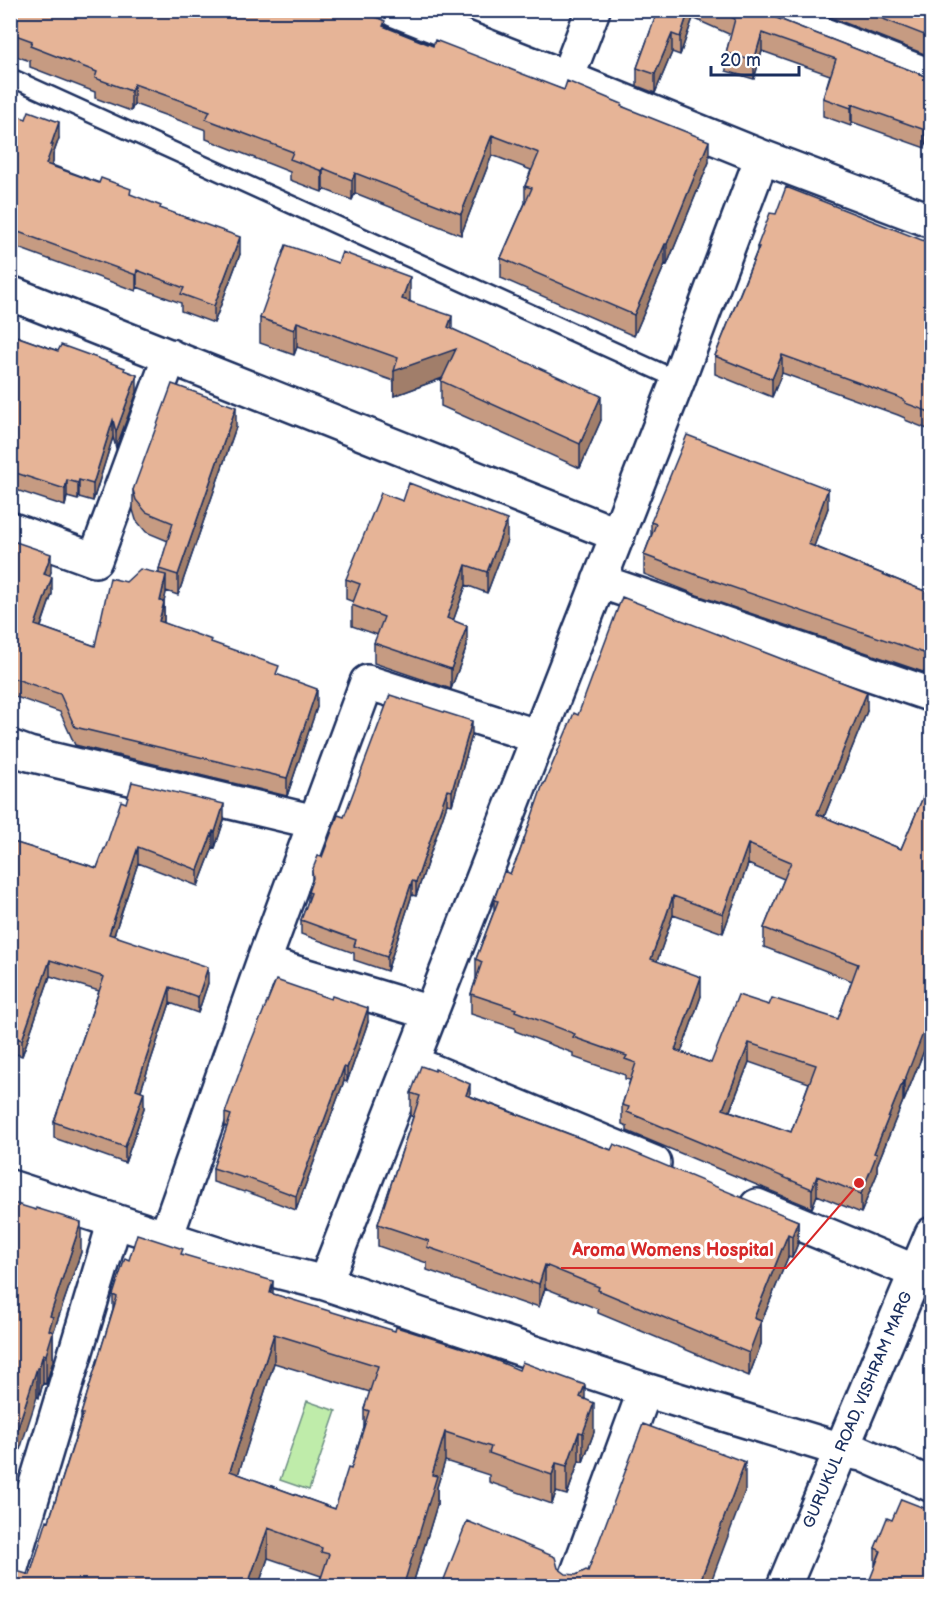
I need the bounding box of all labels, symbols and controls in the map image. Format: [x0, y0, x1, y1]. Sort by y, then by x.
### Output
scale bar [711, 39, 800, 77]
text: 20 m [720, 50, 761, 71]
callout: Aroma Womens Hospital [561, 1232, 786, 1268]
text: Aroma Womens Hospital [571, 1240, 774, 1261]
street label: GURUKUL ROAD, VISHRAM MARG [799, 1289, 917, 1531]

